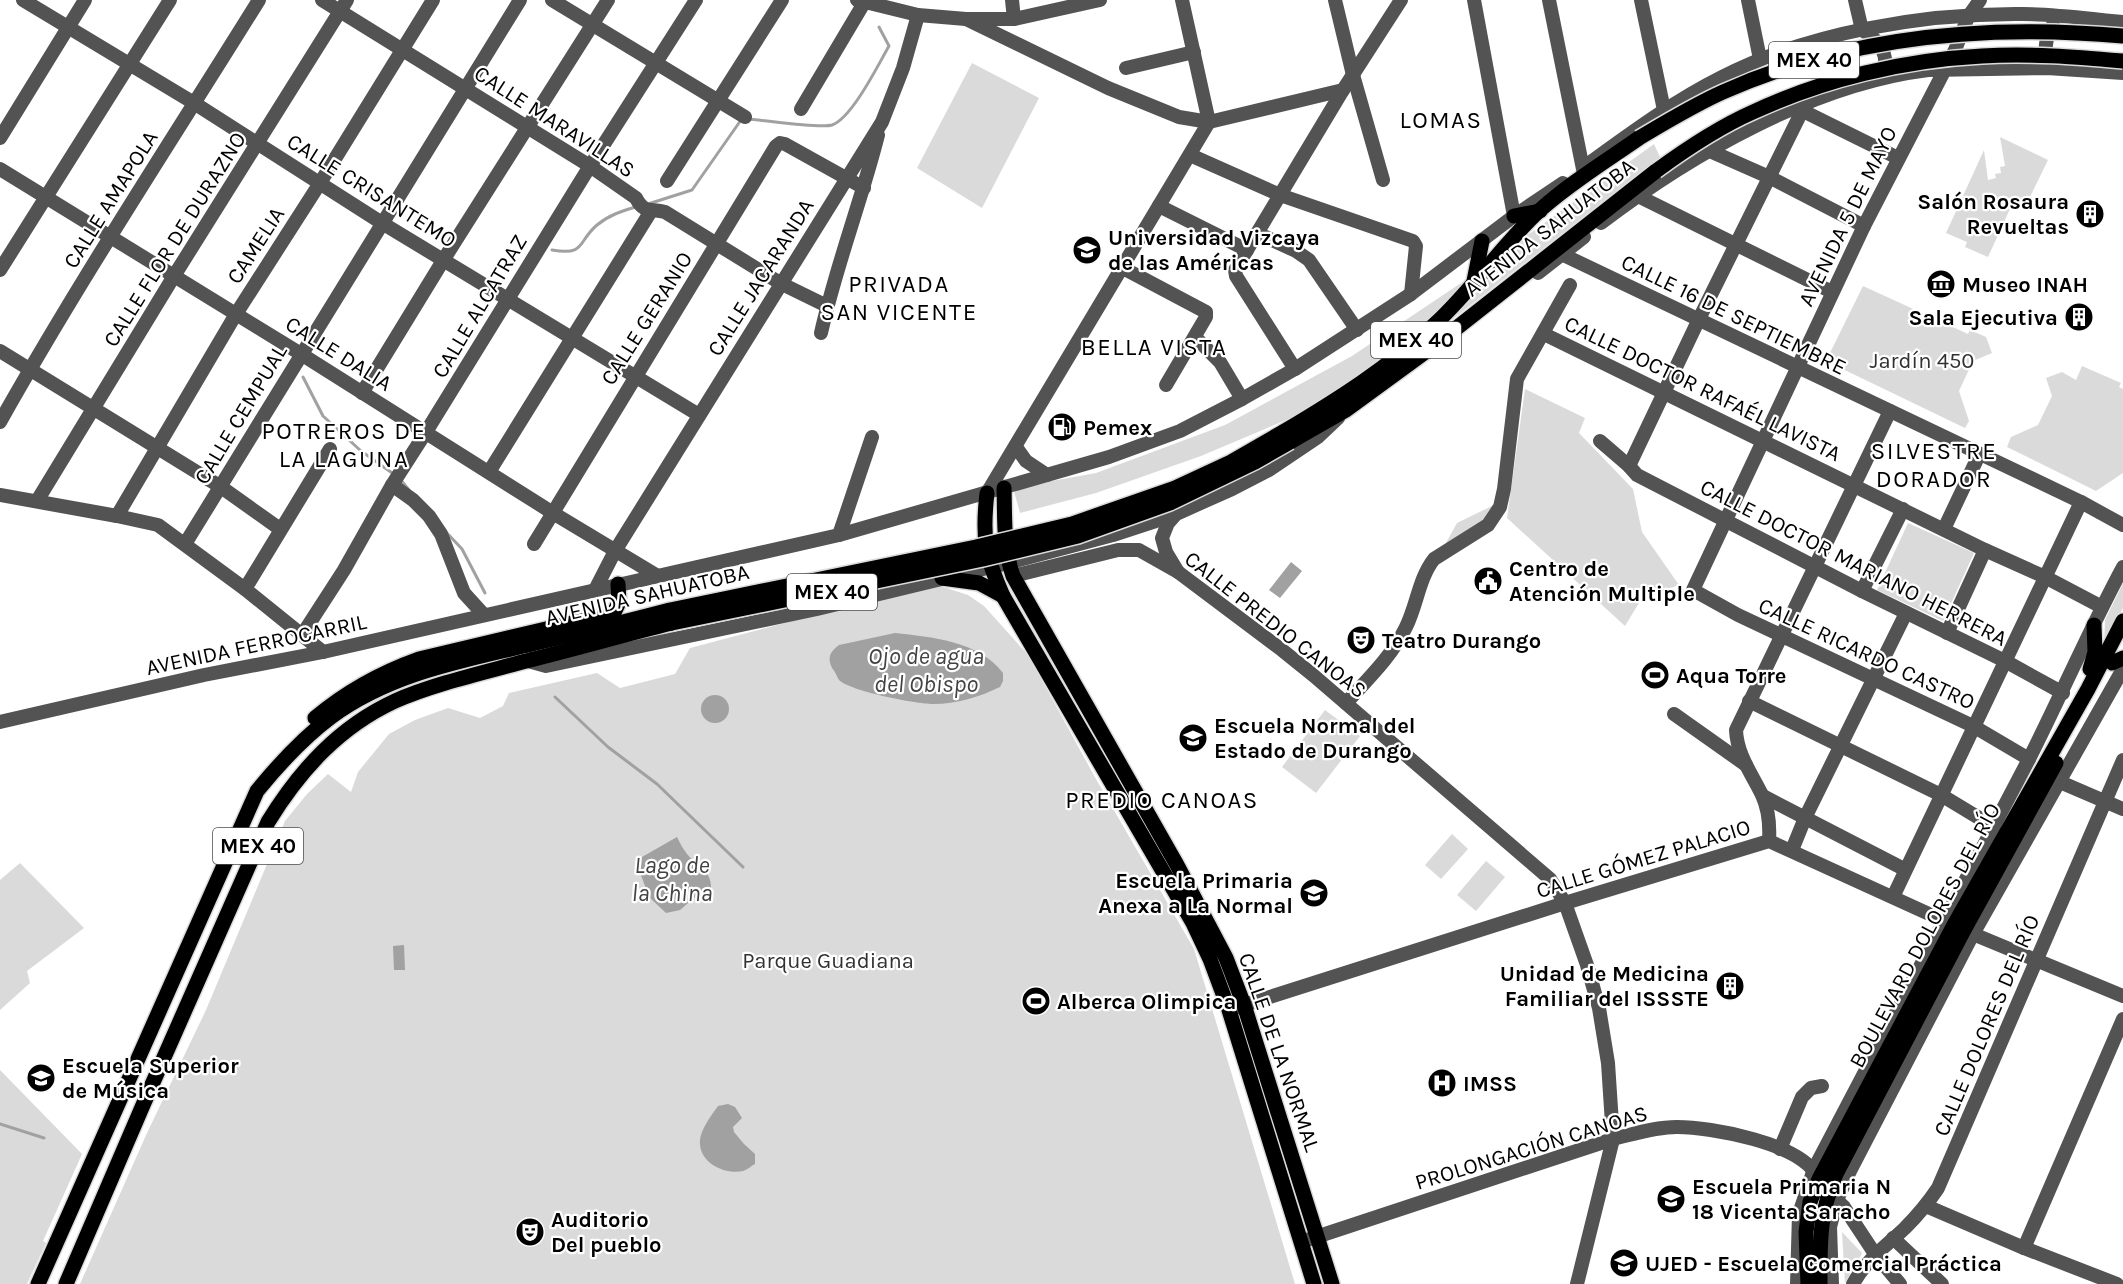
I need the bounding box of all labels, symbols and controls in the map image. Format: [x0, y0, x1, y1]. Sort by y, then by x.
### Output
road number: MEX 40 [1769, 42, 1859, 78]
street label: CALLE MARAVILLAS [469, 60, 640, 183]
district label: LOMAS [1400, 106, 1482, 134]
street label: AVENIDA 5 DE MAYO [1793, 122, 1903, 311]
street label: CALLE AMAPOLA [58, 126, 164, 273]
street label: CALLE FLOR DE DURAZNO [98, 127, 252, 352]
street label: CALLE CRISANTEMO [282, 128, 461, 253]
street label: AVENIDA SAHUATOBA [1459, 153, 1640, 302]
place label: Salón Rosaura Revueltas [1917, 189, 2069, 240]
street label: CALLE JACARANDA [702, 194, 820, 361]
building icon: Salón Rosaura Revueltas [2074, 198, 2106, 230]
street label: CAMELIA [221, 202, 290, 289]
place label: Universidad Vizcaya de las Américas [1108, 225, 1320, 276]
street label: CALLE ALCATRAZ [427, 230, 533, 383]
school or university icon: Universidad Vizcaya de las Américas [1071, 234, 1103, 266]
street label: CALLE GERANIO [595, 247, 698, 390]
street label: CALLE 16 DE SEPTIEMBRE [1617, 249, 1850, 381]
museum icon: Museo INAH [1925, 268, 1957, 300]
district label: PRIVADA SAN VICENTE [820, 270, 978, 326]
place label: Museo INAH [1962, 272, 2088, 298]
building icon: Sala Ejecutiva [2063, 301, 2095, 333]
place label: Sala Ejecutiva [1908, 305, 2058, 331]
street label: CALLE DOCTOR RAFAÉL LAVISTA [1560, 310, 1846, 467]
street label: CALLE DALIA [280, 311, 397, 397]
road number: MEX 40 [1371, 322, 1461, 358]
district label: BELLA VISTA [1081, 333, 1227, 361]
street label: CALLE CEMPUAL [189, 339, 293, 489]
park label: Jardín 450 [1870, 348, 1974, 374]
fuel station icon: Pemex [1046, 411, 1078, 443]
place label: Pemex [1083, 415, 1152, 441]
district label: POTREROS DE LA LAGUNA [261, 417, 427, 473]
district label: SILVESTRE DORADOR [1871, 437, 1997, 493]
street label: CALLE DOCTOR MARIANO HERRERA [1696, 474, 2012, 652]
street label: CALLE PREDIO CANOAS [1179, 546, 1372, 704]
place label: Centro de Atención Multiple [1509, 556, 1695, 607]
street label: AVENIDA SAHUATOBA [543, 559, 752, 631]
public building icon: Centro de Atención Multiple [1472, 565, 1504, 597]
road number: MEX 40 [787, 574, 877, 610]
street label: CALLE RICARDO CASTRO [1754, 592, 1979, 715]
street label: AVENIDA FERROCARRIL [144, 609, 370, 681]
theatre icon: Teatro Durango [1345, 624, 1377, 656]
place label: Teatro Durango [1382, 628, 1541, 654]
water label: Ojo de agua del Obispo [868, 642, 984, 698]
sports icon: Aqua Torre [1639, 659, 1671, 691]
place label: Aqua Torre [1676, 663, 1786, 689]
place label: Escuela Normal del Estado de Durango [1214, 713, 1416, 764]
school or university icon: Escuela Normal del Estado de Durango [1177, 722, 1209, 754]
district label: PREDIO CANOAS [1065, 786, 1259, 814]
street label: BOULEVARD DOLORES DEL RÍO [1843, 798, 2006, 1072]
street label: CALLE GÓMEZ PALACIO [1533, 813, 1754, 904]
road number: MEX 40 [213, 828, 303, 864]
water label: Lago de la China [631, 851, 713, 907]
place label: Escuela Primaria Anexa a La Normal [1098, 868, 1293, 919]
school or university icon: Escuela Primaria Anexa a La Normal [1298, 877, 1330, 909]
street label: CALLE DOLORES DEL RÍO [1928, 910, 2045, 1140]
park label: Parque Guadiana [742, 948, 914, 974]
street label: CALLE DE LA NORMAL [1233, 949, 1326, 1156]
place label: Unidad de Medicina Familiar del ISSSTE [1500, 961, 1709, 1012]
building icon: Unidad de Medicina Familiar del ISSSTE [1714, 970, 1746, 1002]
sports icon: Alberca Olimpica [1020, 985, 1052, 1017]
place label: Alberca Olimpica [1057, 989, 1236, 1015]
place label: Escuela Superior de Música [62, 1053, 239, 1104]
school or university icon: Escuela Superior de Música [25, 1062, 57, 1094]
hospital icon: IMSS [1426, 1067, 1458, 1099]
place label: IMSS [1463, 1071, 1517, 1097]
street label: PROLONGACIÓN CANOAS [1412, 1099, 1651, 1196]
place label: Escuela Primaria N 18 Vicenta Saracho [1692, 1174, 1891, 1225]
school or university icon: Escuela Primaria N 18 Vicenta Saracho [1655, 1183, 1687, 1215]
place label: Auditorio Del pueblo [551, 1207, 662, 1258]
theatre icon: Auditorio Del pueblo [514, 1216, 546, 1248]
school or university icon: UJED - Escuela Comercial Práctica [1608, 1247, 1640, 1279]
place label: UJED - Escuela Comercial Práctica [1645, 1251, 2002, 1277]

